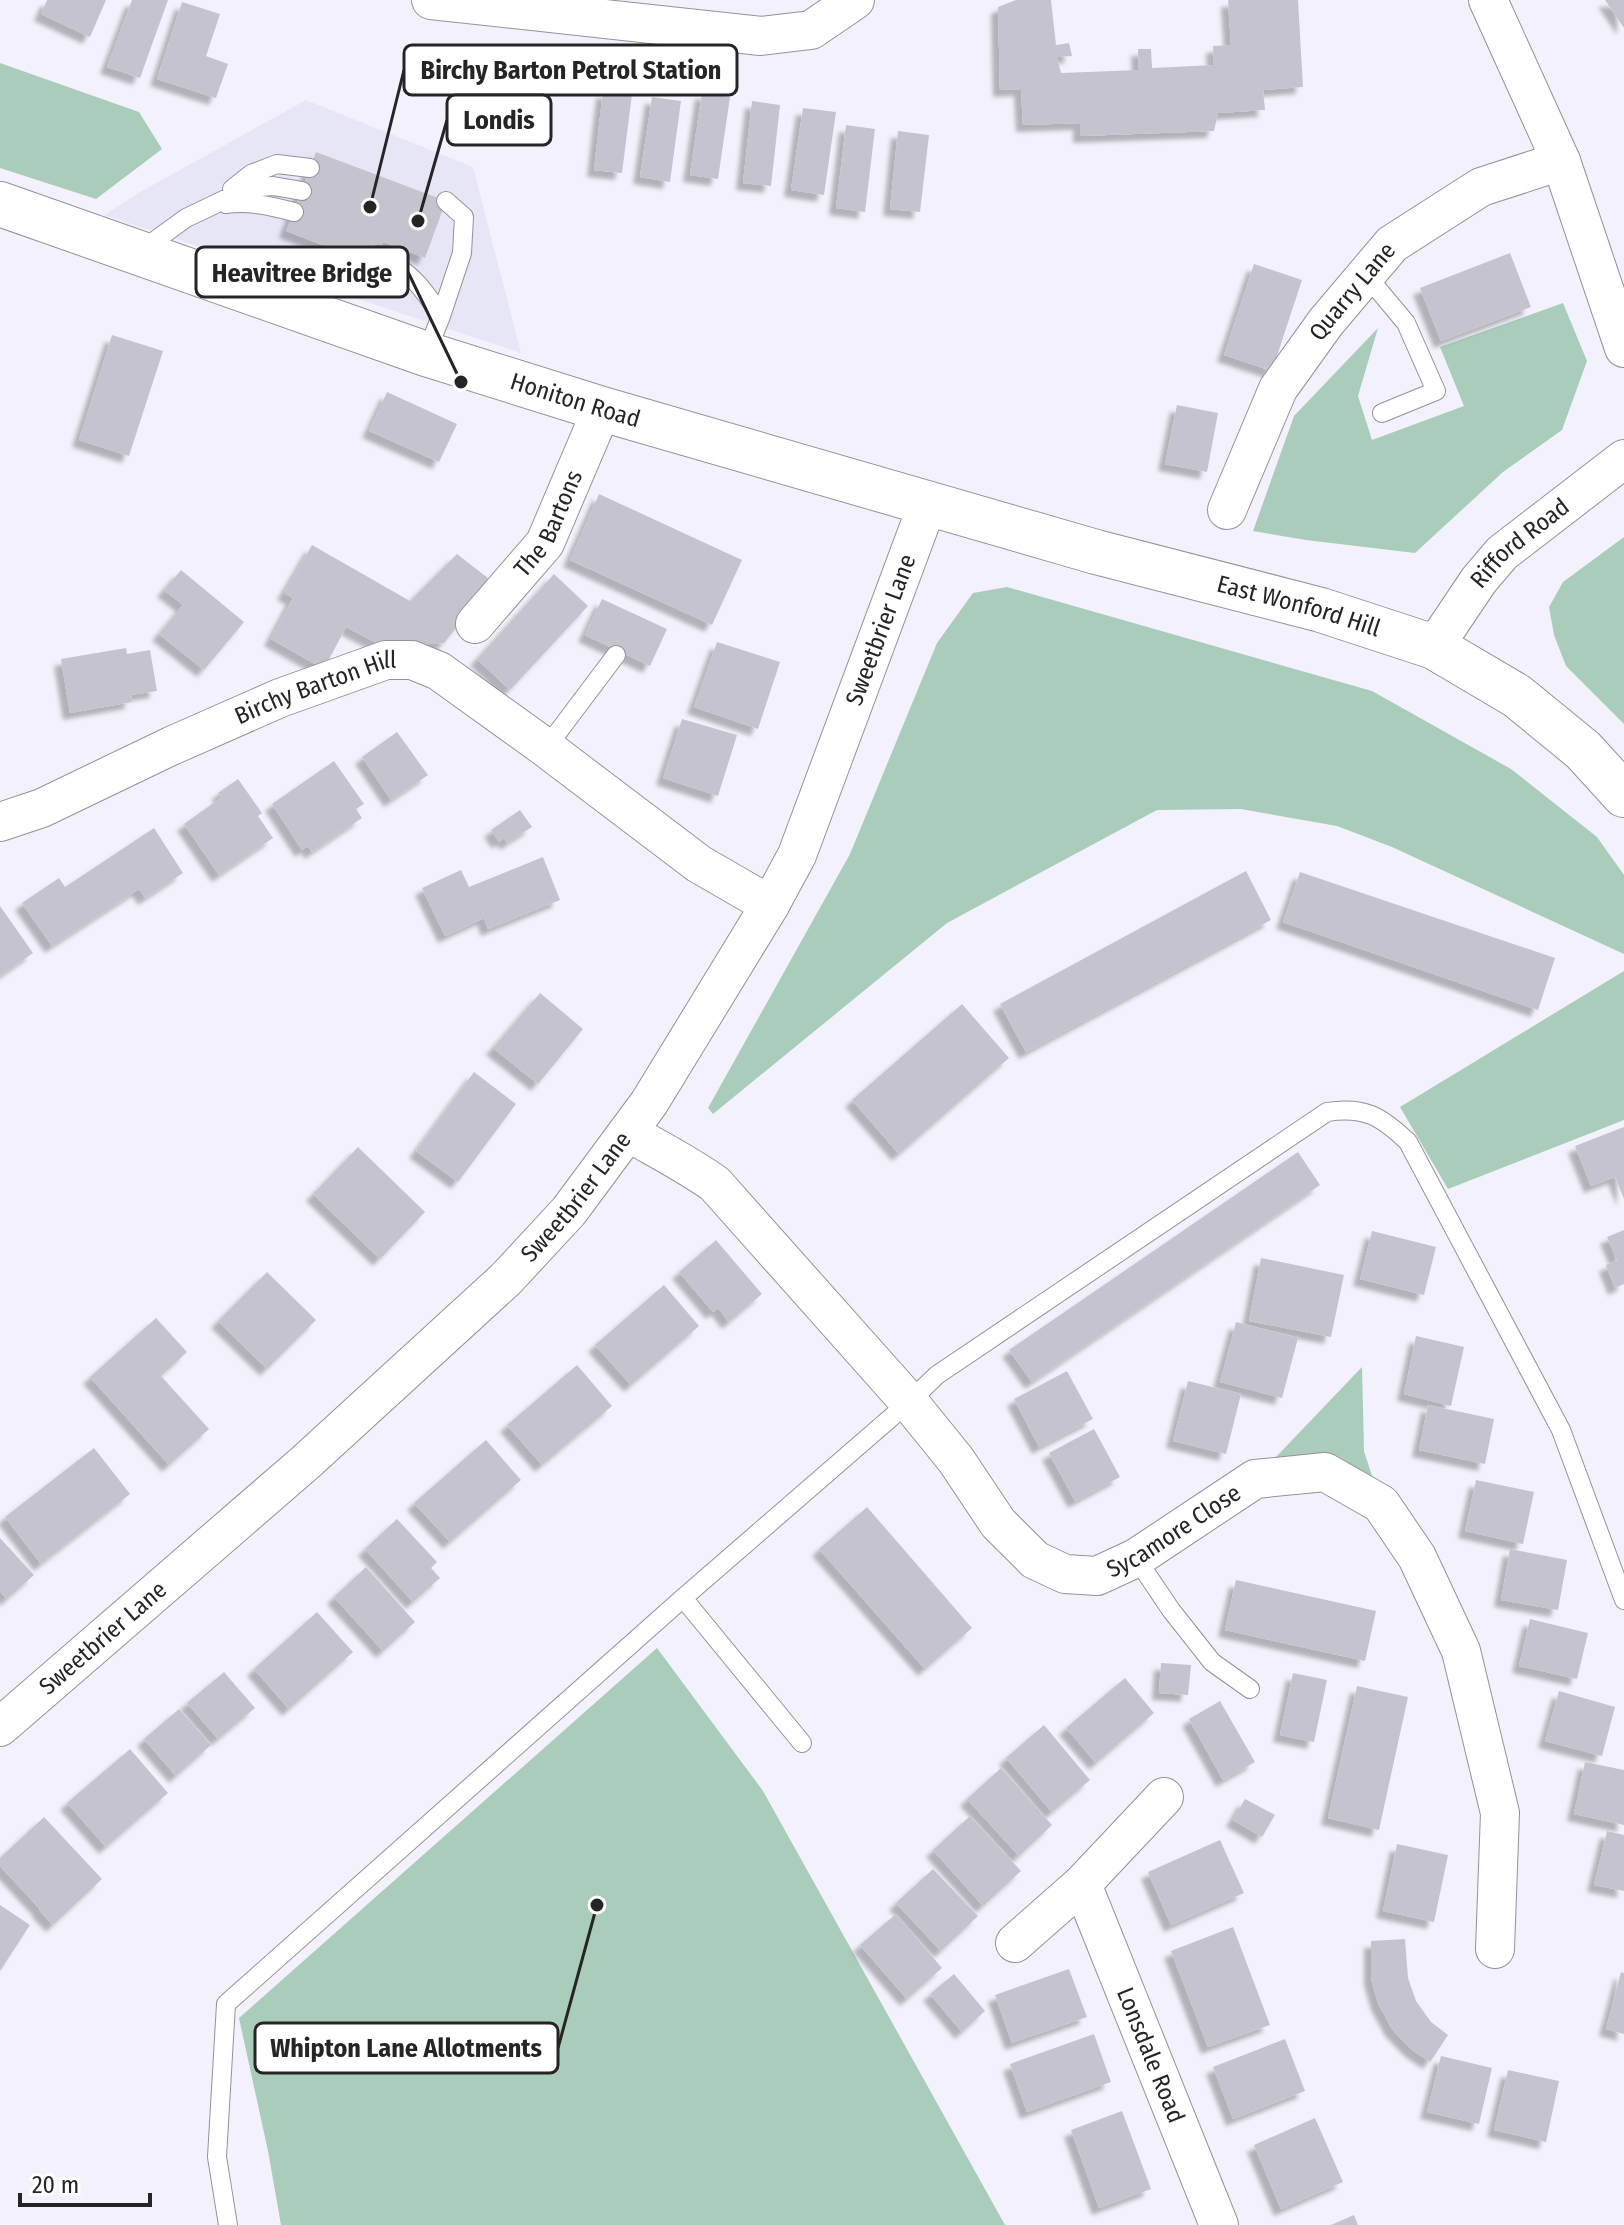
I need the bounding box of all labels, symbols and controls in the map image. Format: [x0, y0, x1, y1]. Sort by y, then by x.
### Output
callout: Birchy Barton Petrol Station [404, 45, 737, 95]
text: Birchy Barton Petrol Station [421, 55, 721, 86]
callout: Londis [447, 95, 551, 145]
text: Londis [463, 105, 535, 136]
street label: Quarry Lane [1303, 237, 1401, 346]
callout: Heavitree Bridge [196, 247, 408, 297]
text: Heavitree Bridge [212, 258, 392, 289]
street label: Honiton Road [507, 367, 643, 433]
street label: The Bartons [508, 466, 588, 582]
street label: Rifford Road [1465, 492, 1575, 594]
street label: Sweetbrier Lane [840, 551, 922, 709]
street label: East Wonford Hill [1214, 570, 1384, 642]
street label: Birchy Barton Hill [230, 646, 396, 730]
street label: Sweetbrier Lane [515, 1126, 637, 1268]
street label: Sycamore Close [1102, 1479, 1246, 1584]
street label: Sweetbrier Lane [34, 1575, 172, 1701]
street label: Lonsdale Road [1111, 1983, 1191, 2127]
callout: Whipton Lane Allotments [255, 2023, 558, 2073]
text: Whipton Lane Allotments [270, 2033, 542, 2064]
scale bar [20, 2157, 150, 2207]
text: 20 m [32, 2171, 79, 2199]

